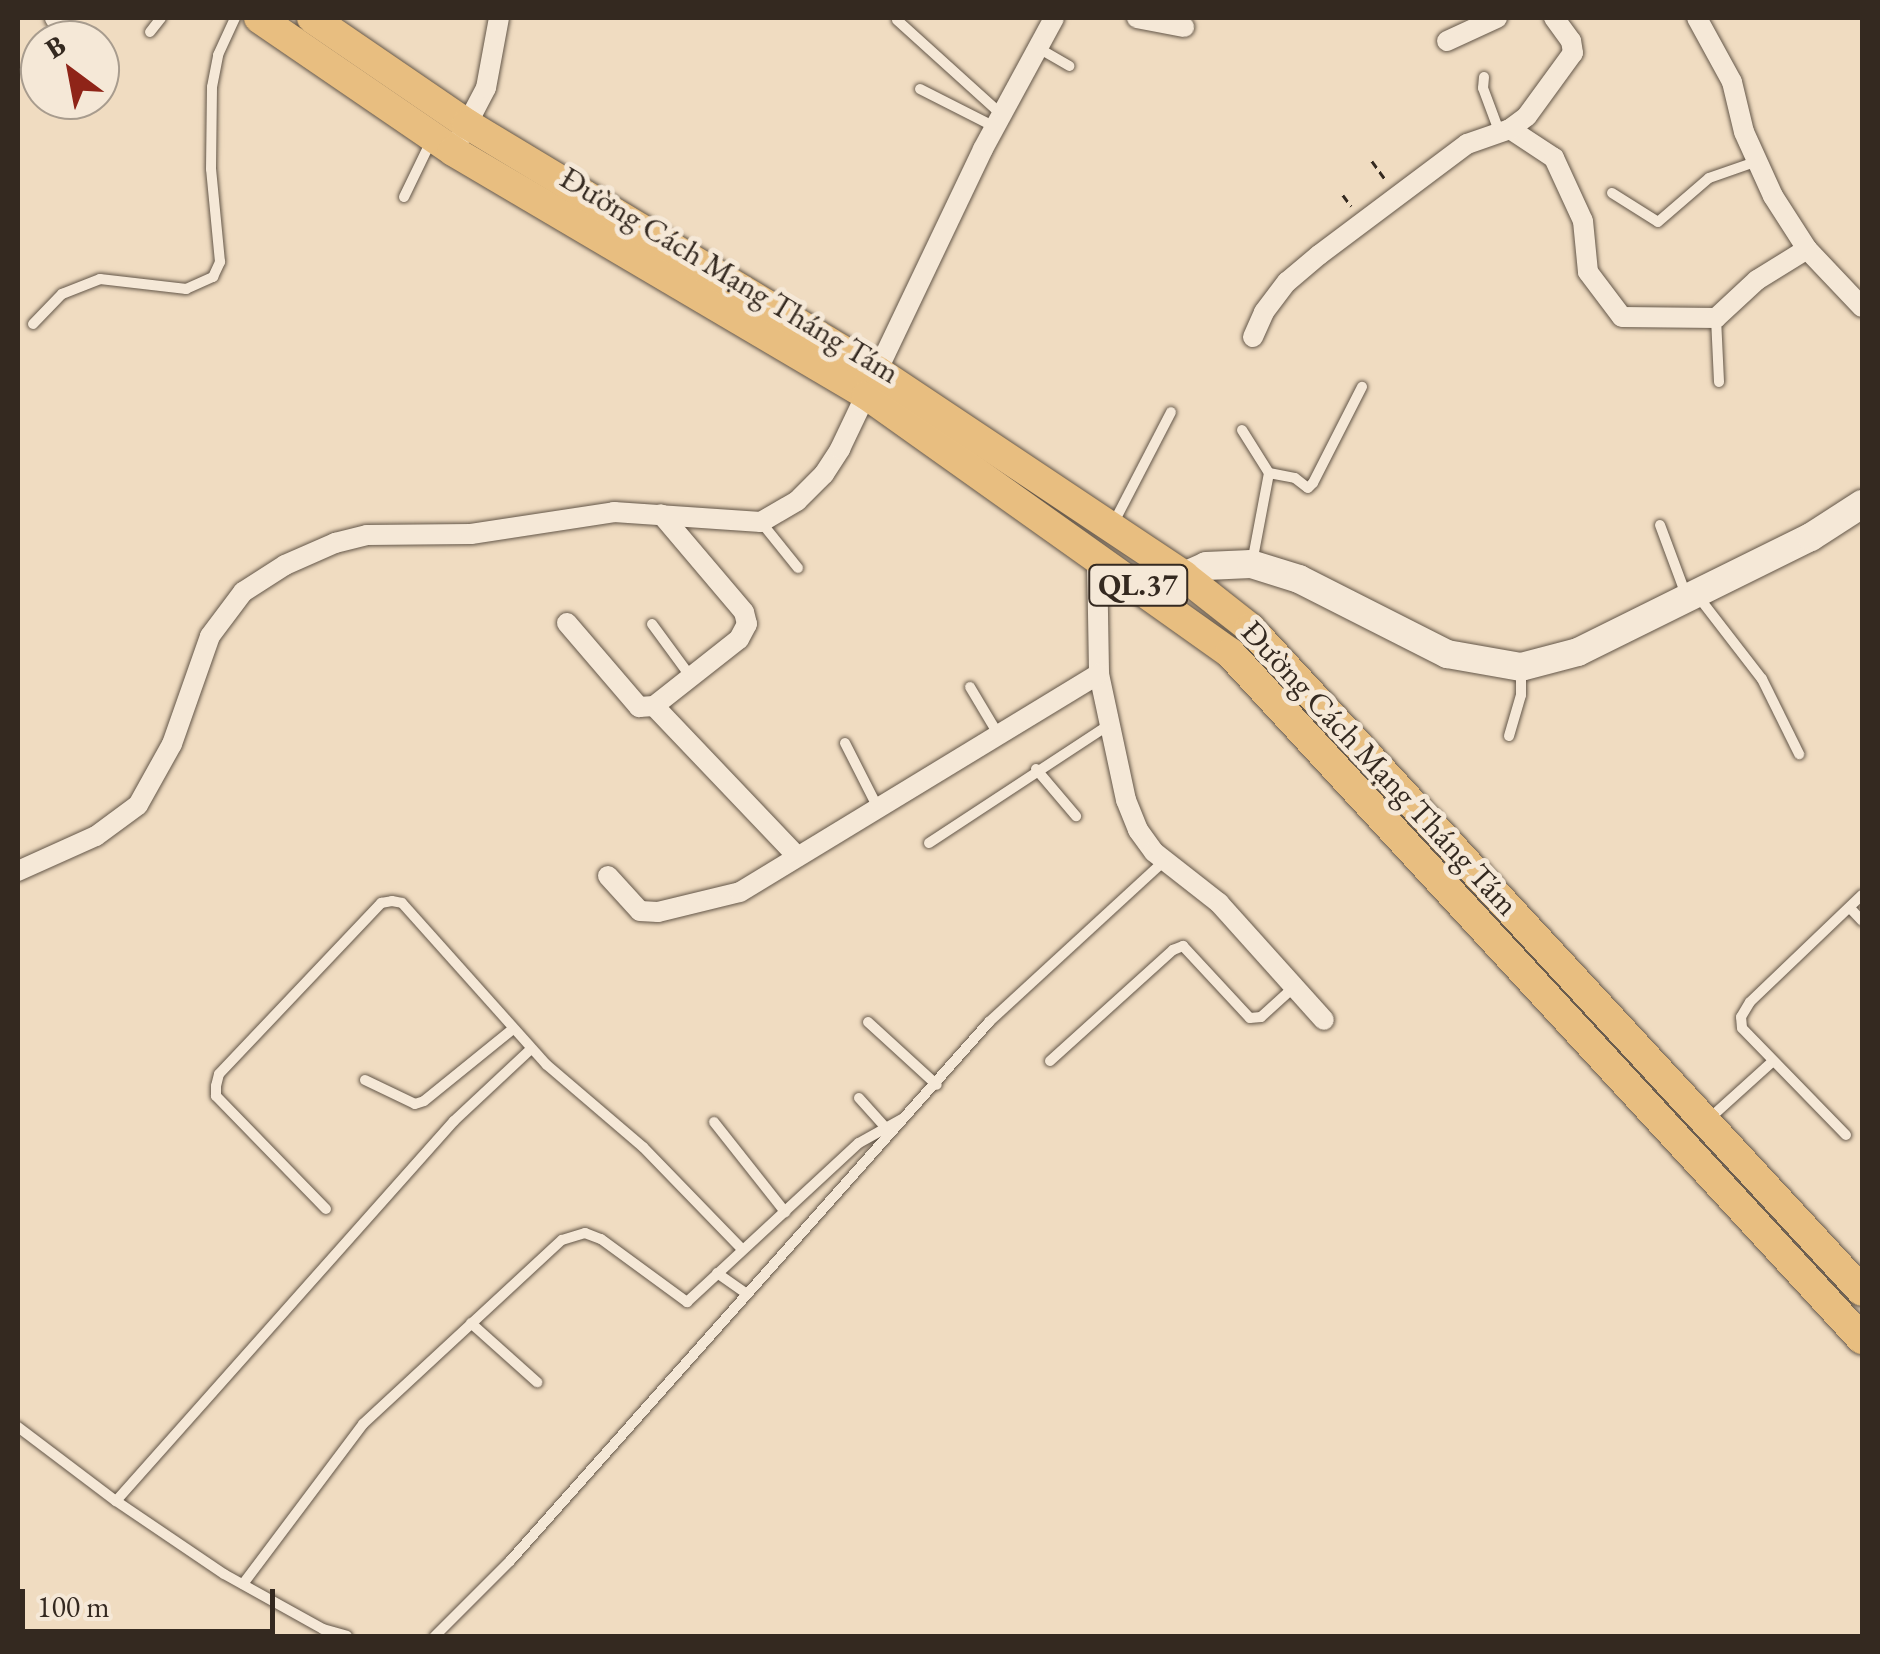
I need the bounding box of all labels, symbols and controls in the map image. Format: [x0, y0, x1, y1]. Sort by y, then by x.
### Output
north arrow [20, 20, 120, 120]
text: B [38, 26, 72, 66]
street label: Đường Cách Mạng Tháng Tám [554, 158, 906, 392]
road number: QL.37 [1088, 560, 1188, 610]
street label: Đường Cách Mạng Tháng Tám [1233, 613, 1527, 923]
scale bar [25, 1569, 280, 1631]
text: 100 m [37, 1587, 110, 1626]

